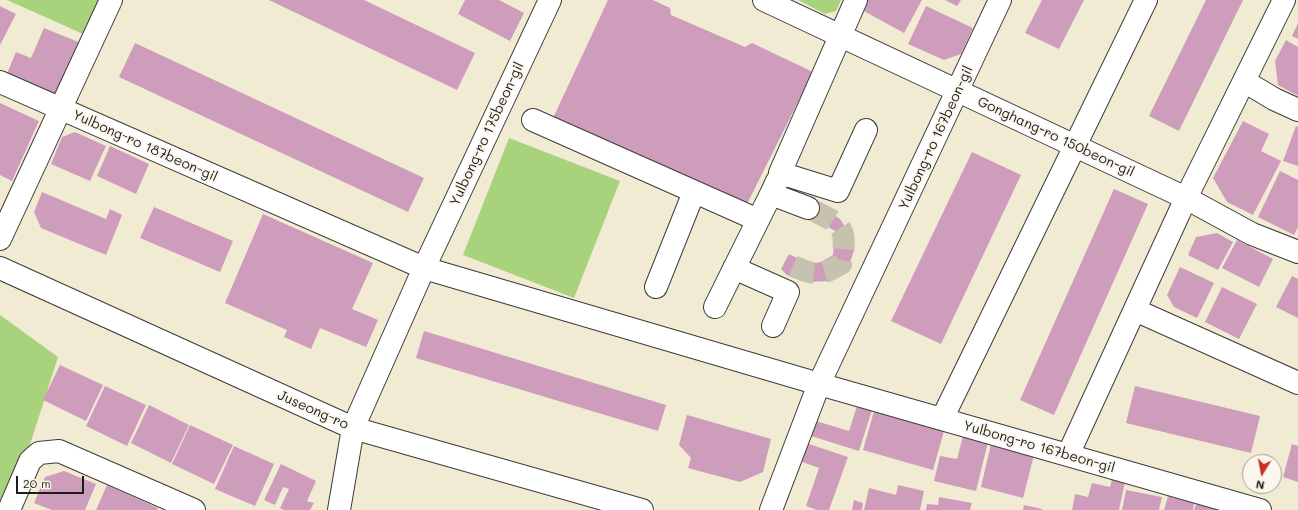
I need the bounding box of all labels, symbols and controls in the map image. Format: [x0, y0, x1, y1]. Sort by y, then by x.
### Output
street label: Yulbong-ro 175beon-gil [446, 59, 528, 209]
street label: Yulbong-ro 167beon-gil [895, 63, 977, 213]
street label: Gonghang-ro 150beon-gil [975, 93, 1137, 181]
street label: Yulbong-ro 187beon-gil [70, 106, 220, 186]
street label: Juseong-ro [275, 387, 351, 433]
street label: Yulbong-ro 167beon-gil [961, 417, 1117, 477]
north arrow [1242, 454, 1282, 494]
scale bar [18, 468, 86, 494]
text: 20 m [23, 475, 51, 491]
text: N [1255, 477, 1265, 493]

